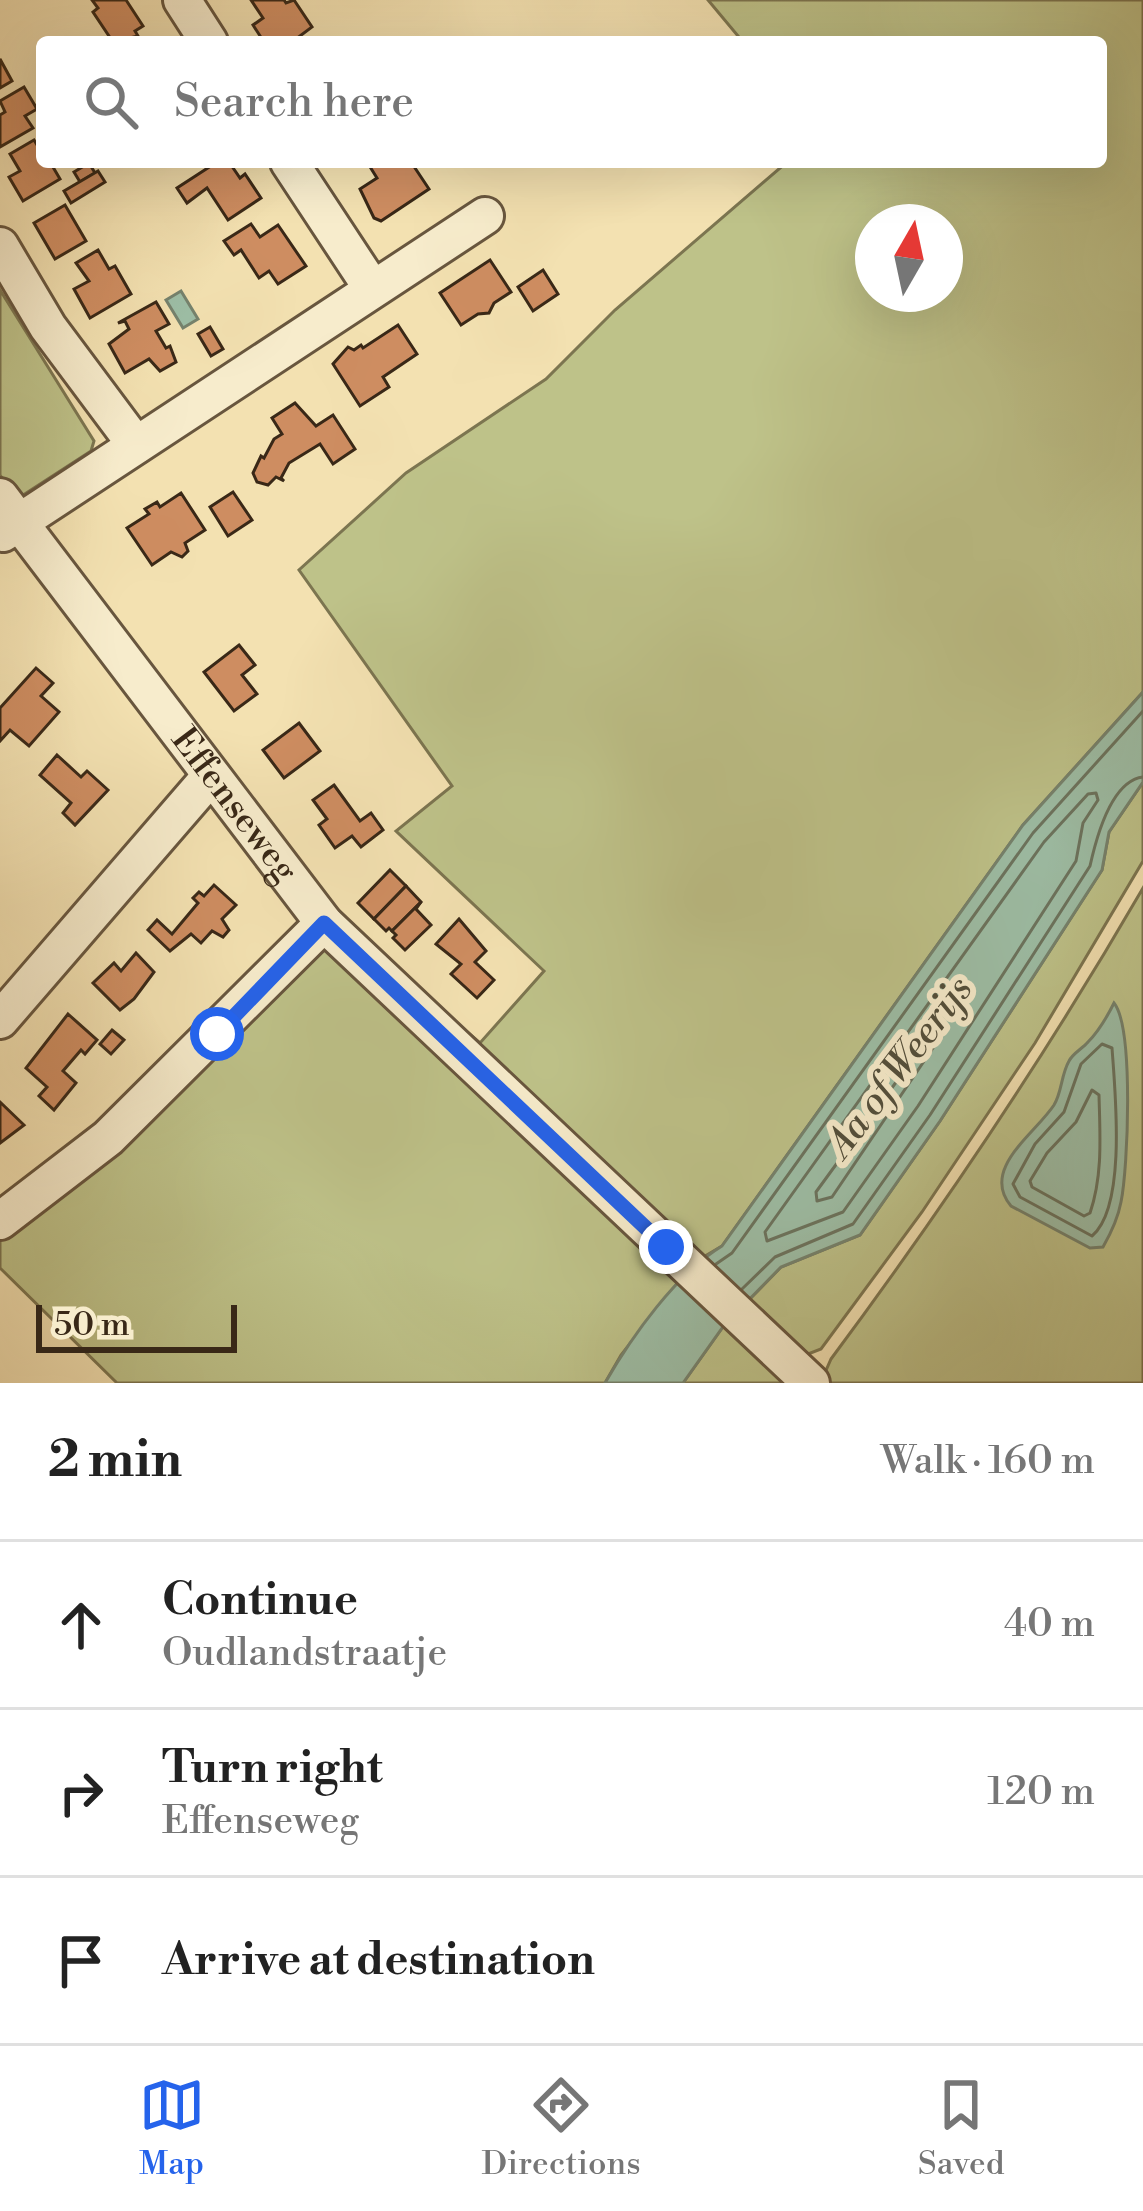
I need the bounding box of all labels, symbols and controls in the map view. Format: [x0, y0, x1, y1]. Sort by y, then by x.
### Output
search box [36, 36, 1107, 168]
icon: search [78, 69, 144, 135]
text: Search here [174, 74, 414, 131]
north arrow [855, 204, 963, 312]
street label: Effenseweg [161, 719, 308, 892]
water label: Aa of Weerijs [814, 967, 984, 1170]
route start [190, 1007, 244, 1061]
route end [639, 1220, 693, 1274]
scale bar [36, 1299, 237, 1352]
text: 50 m [54, 1305, 130, 1346]
text: 2 min [48, 1429, 182, 1493]
text: Walk · 160 m [881, 1437, 1095, 1486]
text: Continue [162, 1572, 358, 1629]
icon: ahead [48, 1592, 114, 1658]
text: 40 m [1004, 1600, 1095, 1649]
text: Oudlandstraatje [162, 1629, 447, 1678]
text: Turn right [162, 1740, 383, 1797]
icon: right [48, 1760, 114, 1826]
text: 120 m [987, 1768, 1095, 1817]
text: Effenseweg [162, 1797, 360, 1846]
icon: arrive [48, 1928, 114, 1994]
text: Arrive at destination [162, 1932, 595, 1989]
tab: Map [139, 2072, 205, 2185]
tab: Directions [482, 2072, 641, 2185]
tab: Saved [918, 2072, 1004, 2185]

